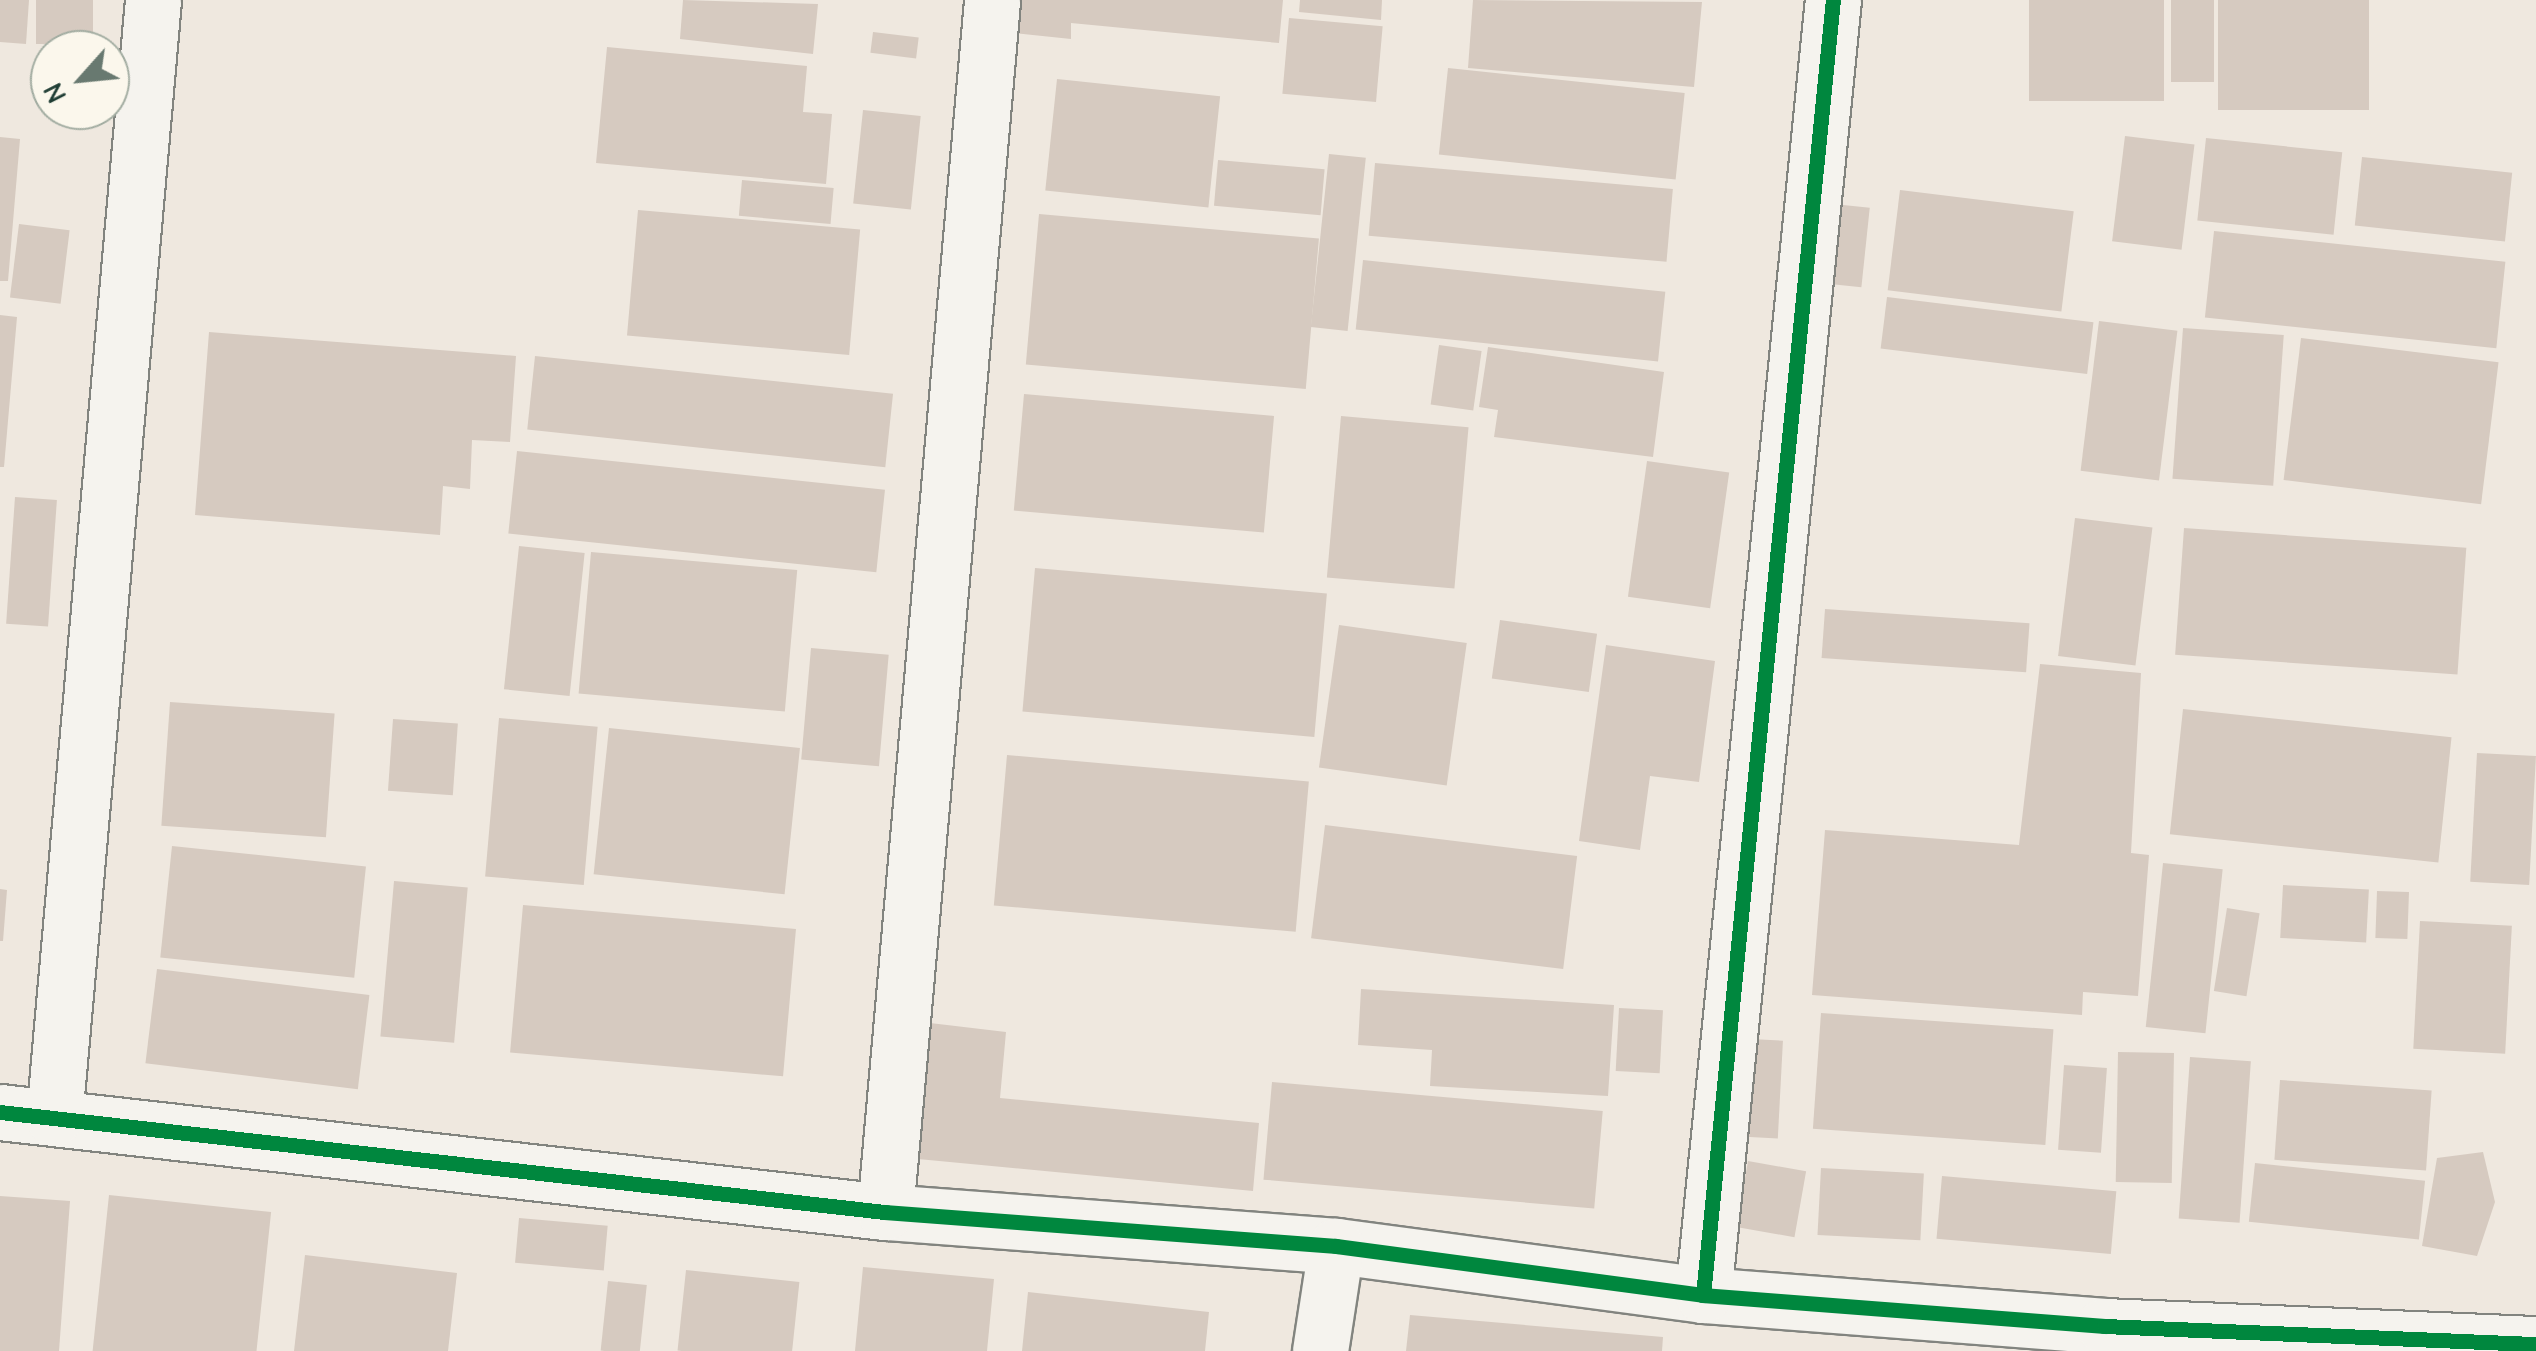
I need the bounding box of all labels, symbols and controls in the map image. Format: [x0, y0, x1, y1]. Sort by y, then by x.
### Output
north arrow [30, 30, 130, 130]
text: N [37, 77, 73, 108]

